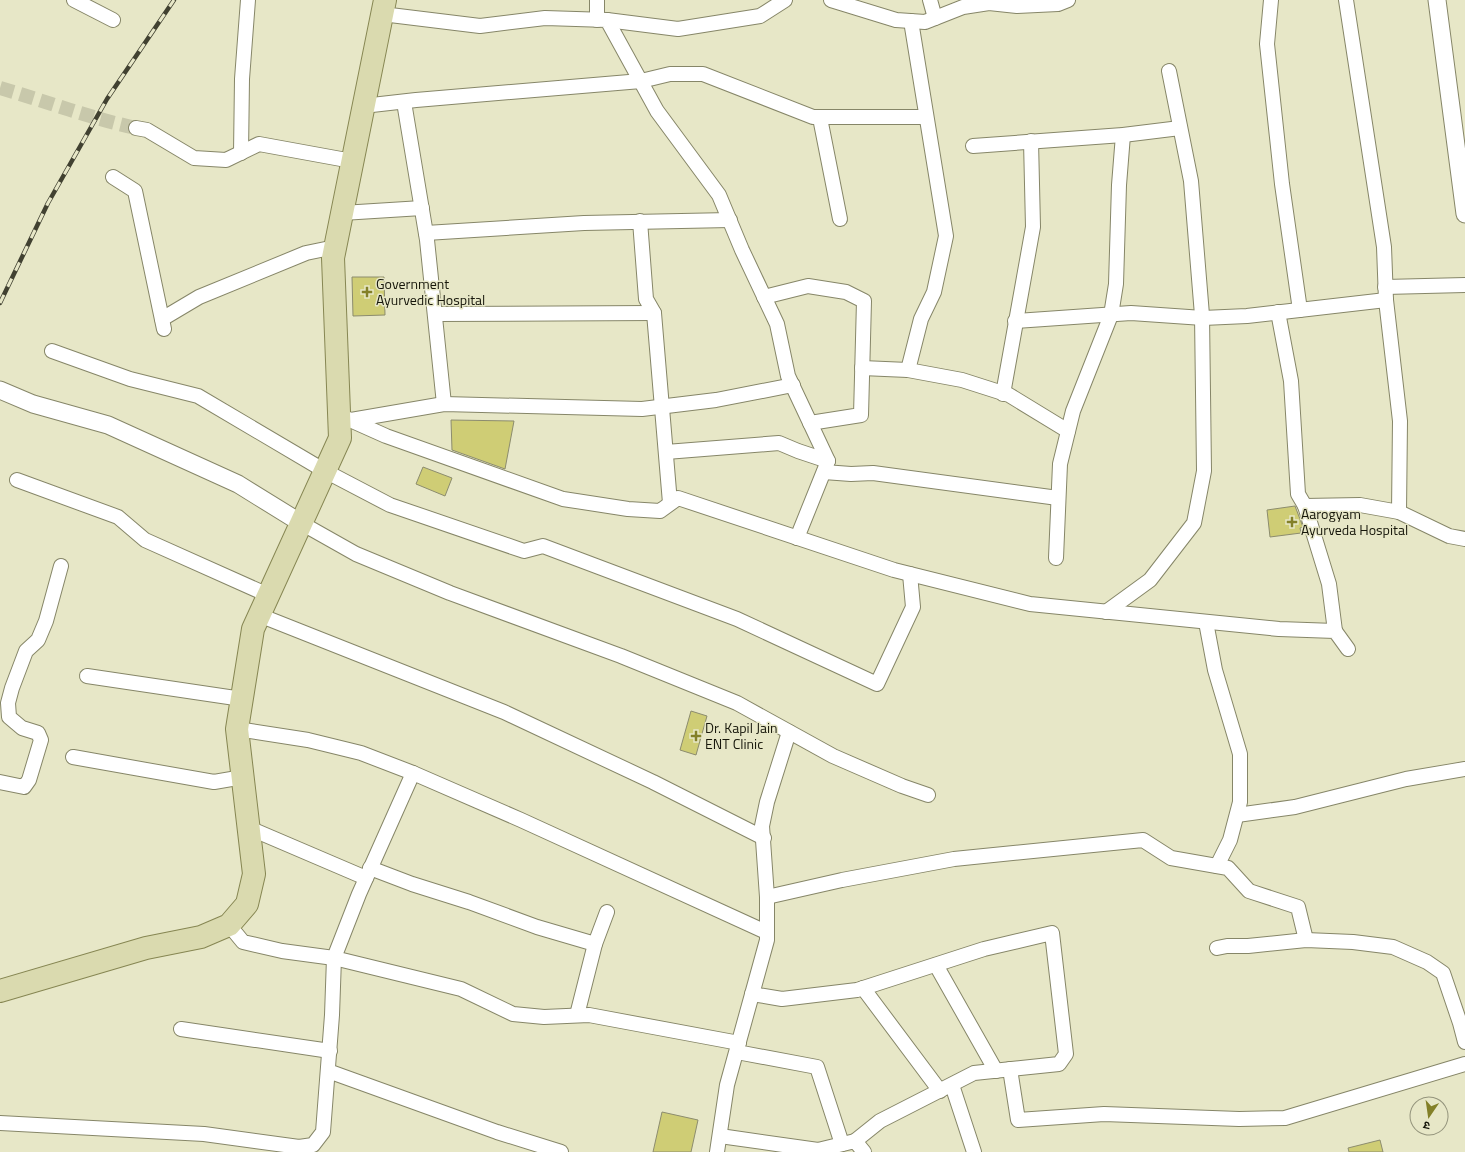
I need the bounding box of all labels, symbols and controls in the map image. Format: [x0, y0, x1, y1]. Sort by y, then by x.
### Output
place label: Government Ayurvedic Hospital [376, 273, 485, 310]
marker: Government Ayurvedic Hospital [361, 286, 373, 298]
place label: Aarogyam Ayurveda Hospital [1301, 503, 1408, 540]
marker: Aarogyam Ayurveda Hospital [1286, 516, 1298, 528]
place label: Dr. Kapil Jain ENT Clinic [705, 717, 778, 754]
marker: Dr. Kapil Jain ENT Clinic [690, 730, 702, 742]
north arrow [1409, 1096, 1449, 1136]
text: उ [1421, 1117, 1432, 1134]

